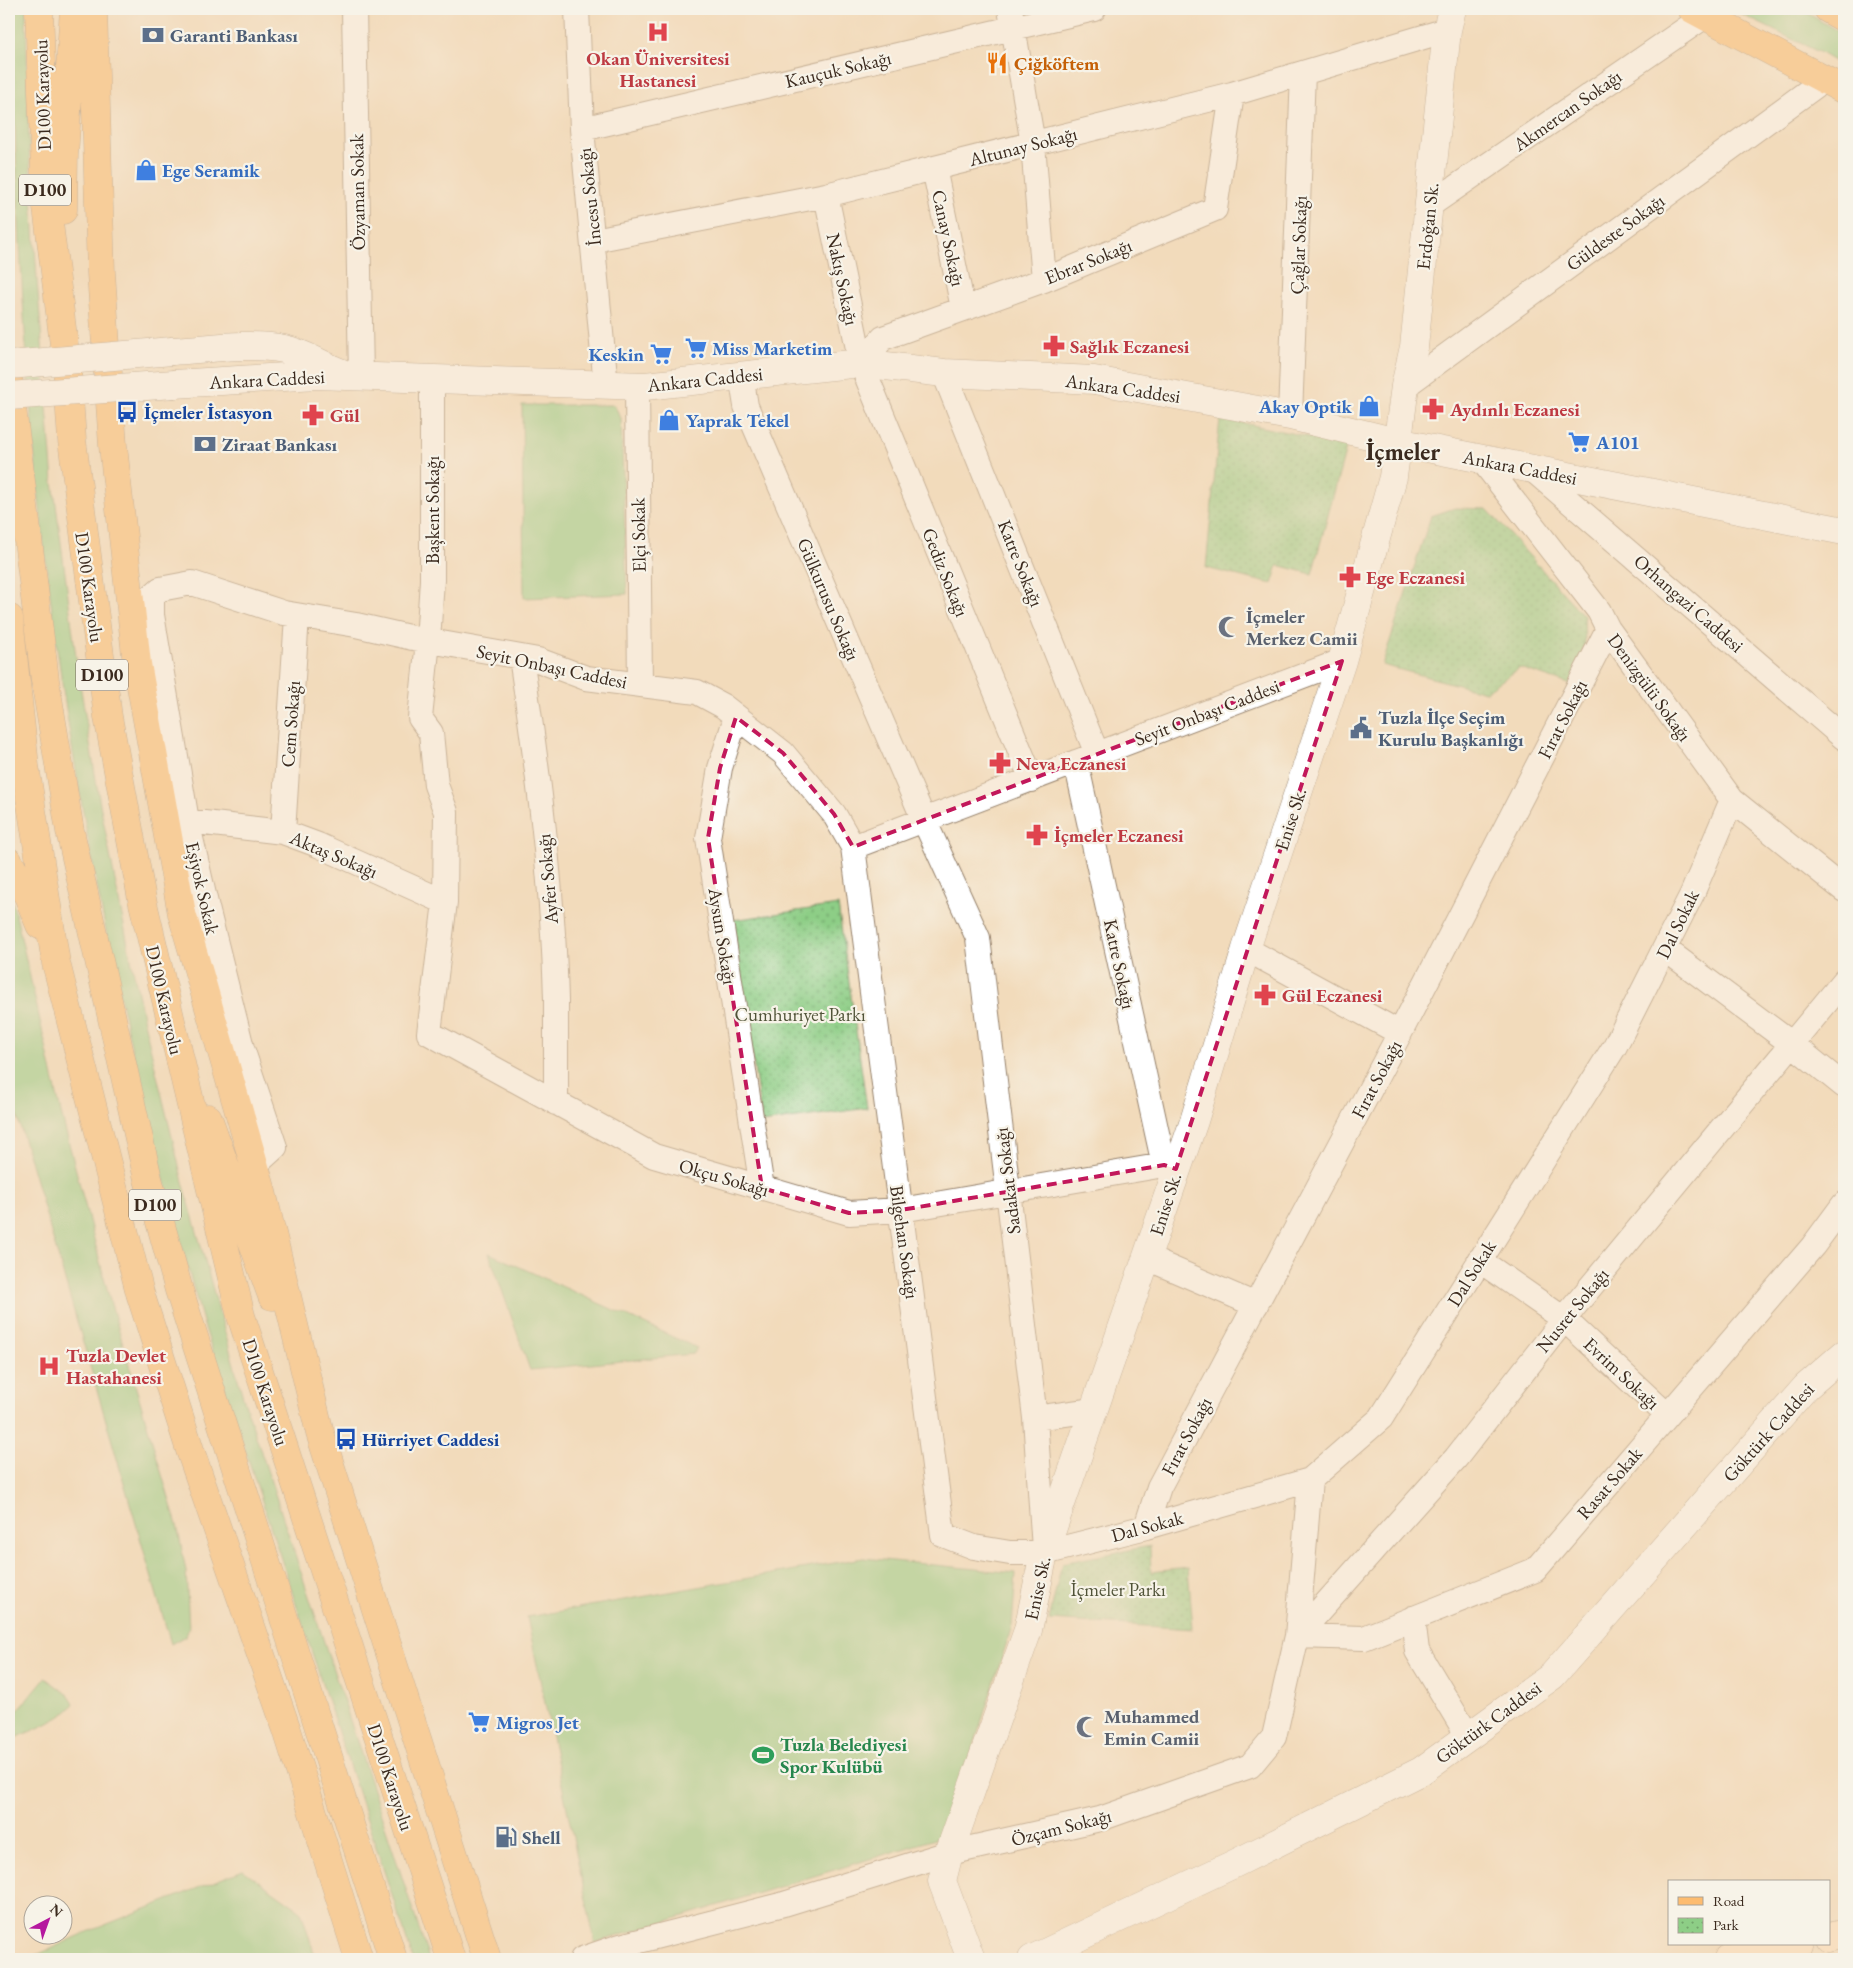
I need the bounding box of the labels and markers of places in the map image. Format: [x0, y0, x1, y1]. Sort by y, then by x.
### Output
hospital icon: Okan Üniversitesi Hastanesi [645, 19, 671, 45]
bank icon: Garanti Bankası [140, 22, 166, 48]
place label: Garanti Bankası [170, 23, 298, 48]
place label: Okan Üniversitesi Hastanesi [586, 46, 730, 93]
restaurant icon: Çiğköftem [984, 50, 1010, 76]
place label: Çiğköftem [1014, 51, 1100, 76]
shop icon: Ege Seramik [133, 157, 159, 183]
place label: Ege Seramik [162, 158, 260, 183]
pharmacy icon: Sağlık Eczanesi [1041, 333, 1067, 359]
place label: Sağlık Eczanesi [1070, 334, 1190, 359]
supermarket icon: Miss Marketim [683, 335, 709, 361]
place label: Miss Marketim [712, 336, 833, 361]
supermarket icon: Keskin [648, 341, 674, 367]
place label: Keskin [588, 342, 644, 367]
shop icon: Akay Optik [1356, 393, 1382, 419]
place label: Akay Optik [1258, 394, 1353, 419]
pharmacy icon: Aydınlı Eczanesi [1420, 396, 1446, 422]
place label: Aydınlı Eczanesi [1449, 397, 1580, 422]
bus stop icon: İçmeler İstasyon [114, 399, 140, 425]
place label: İçmeler İstasyon [144, 400, 273, 425]
pharmacy icon: Gül [300, 402, 326, 428]
place label: Gül [330, 403, 360, 428]
shop icon: Yaprak Tekel [656, 407, 682, 433]
place label: Yaprak Tekel [686, 408, 790, 433]
supermarket icon: A101 [1566, 429, 1592, 455]
place label: A101 [1595, 430, 1640, 455]
bank icon: Ziraat Bankası [192, 431, 218, 457]
place label: Ziraat Bankası [222, 432, 338, 457]
pharmacy icon: Ege Eczanesi [1337, 564, 1363, 590]
place label: Ege Eczanesi [1366, 565, 1465, 590]
place label: İçmeler Merkez Camii [1246, 604, 1358, 651]
mosque icon: İçmeler Merkez Camii [1216, 614, 1242, 640]
place label: Tuzla İlçe Seçim Kurulu Başkanlığı [1378, 705, 1524, 752]
public building icon: Tuzla İlçe Seçim Kurulu Başkanlığı [1348, 715, 1374, 741]
pharmacy icon: Neva Eczanesi [987, 750, 1013, 776]
place label: Neva Eczanesi [1016, 751, 1127, 776]
pharmacy icon: İçmeler Eczanesi [1024, 822, 1050, 848]
place label: İçmeler Eczanesi [1054, 823, 1184, 848]
pharmacy icon: Gül Eczanesi [1252, 982, 1278, 1008]
place label: Gül Eczanesi [1282, 983, 1383, 1008]
place label: Tuzla Devlet Hastahanesi [66, 1343, 166, 1390]
hospital icon: Tuzla Devlet Hastahanesi [36, 1353, 62, 1379]
bus stop icon: Hürriyet Caddesi [333, 1426, 359, 1452]
place label: Hürriyet Caddesi [362, 1427, 500, 1452]
place label: Muhammed Emin Camii [1104, 1704, 1200, 1751]
supermarket icon: Migros Jet [466, 1709, 492, 1735]
place label: Migros Jet [496, 1710, 579, 1735]
mosque icon: Muhammed Emin Camii [1074, 1714, 1100, 1740]
place label: Tuzla Belediyesi Spor Kulübü [780, 1732, 907, 1779]
sports icon: Tuzla Belediyesi Spor Kulübü [750, 1742, 776, 1768]
fuel station icon: Shell [493, 1824, 519, 1850]
place label: Shell [522, 1825, 561, 1850]

